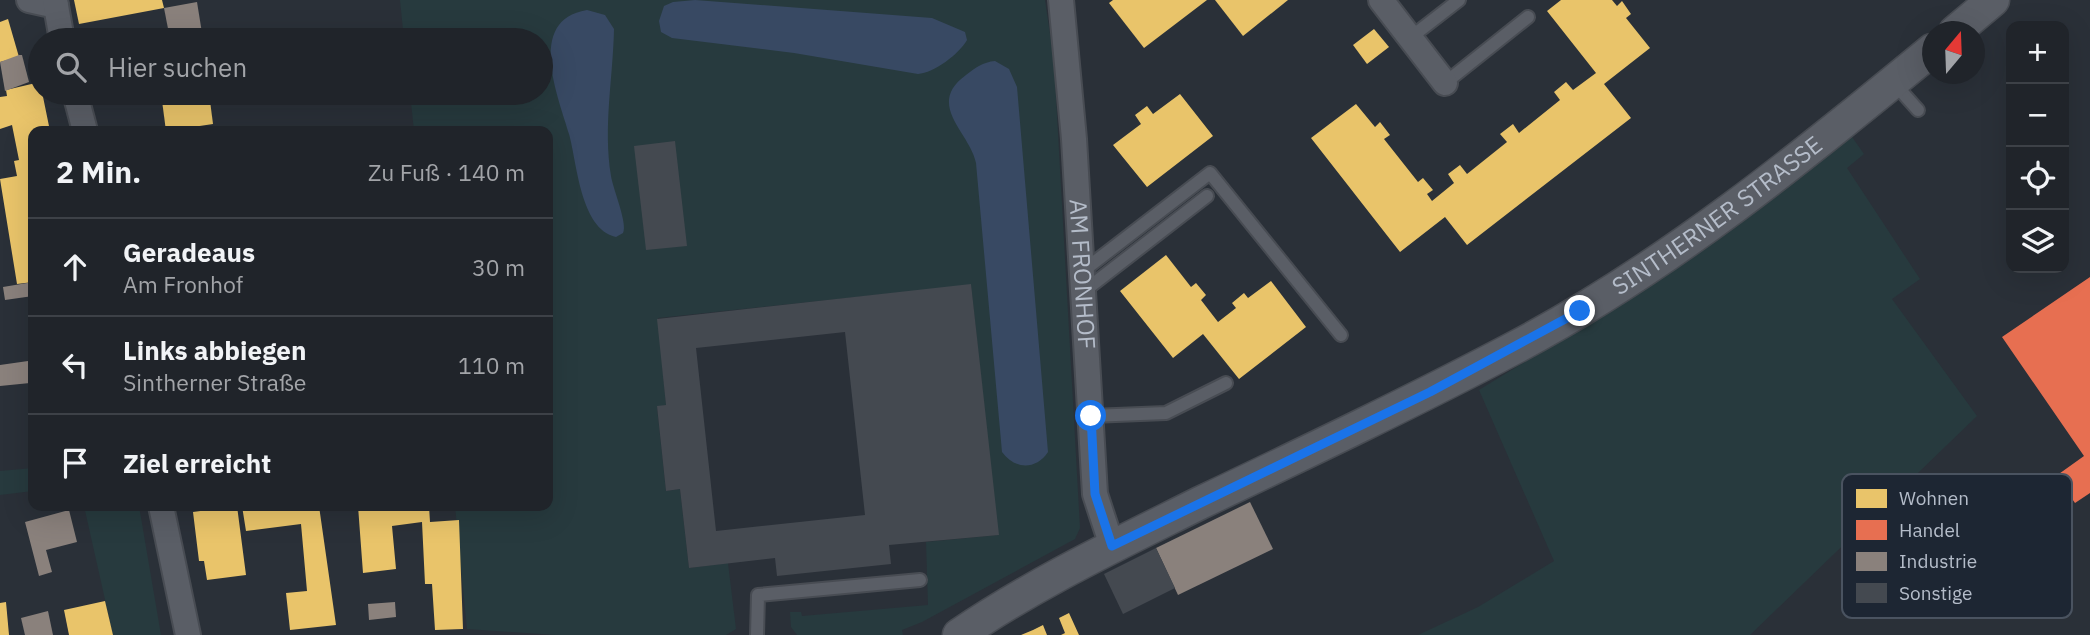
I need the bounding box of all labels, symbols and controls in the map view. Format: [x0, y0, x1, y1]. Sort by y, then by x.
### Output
north arrow [1922, 21, 1985, 84]
map controls [2006, 21, 2069, 273]
button: + [2006, 21, 2069, 84]
search box [28, 28, 553, 105]
icon: search [52, 48, 90, 86]
text: Hier suchen [108, 50, 247, 84]
button: − [2006, 84, 2069, 147]
street label: SINTHERNER STRASSE [1606, 128, 1829, 302]
button: locate [2006, 147, 2069, 210]
text: 2 Min. [56, 152, 141, 191]
text: Zu Fuß · 140 m [368, 157, 525, 187]
street label: AM FRONHOF [1063, 198, 1103, 350]
button: layers [2006, 210, 2069, 273]
text: Geradeaus [123, 235, 255, 269]
icon: ahead [56, 248, 94, 286]
text: 30 m [472, 252, 525, 282]
text: Am Fronhof [123, 269, 243, 299]
route end [1564, 295, 1595, 326]
text: Links abbiegen [123, 333, 306, 367]
icon: left [56, 346, 94, 384]
text: 110 m [458, 350, 525, 380]
text: Sintherner Straße [123, 367, 306, 397]
route start [1075, 400, 1106, 431]
icon: arrive [56, 444, 94, 482]
text: Ziel erreicht [123, 446, 271, 480]
legend [1842, 474, 2072, 618]
text: Wohnen [1899, 486, 1969, 510]
text: Handel [1899, 518, 1960, 542]
text: Industrie [1899, 549, 1977, 573]
text: Sonstige [1899, 581, 1972, 605]

